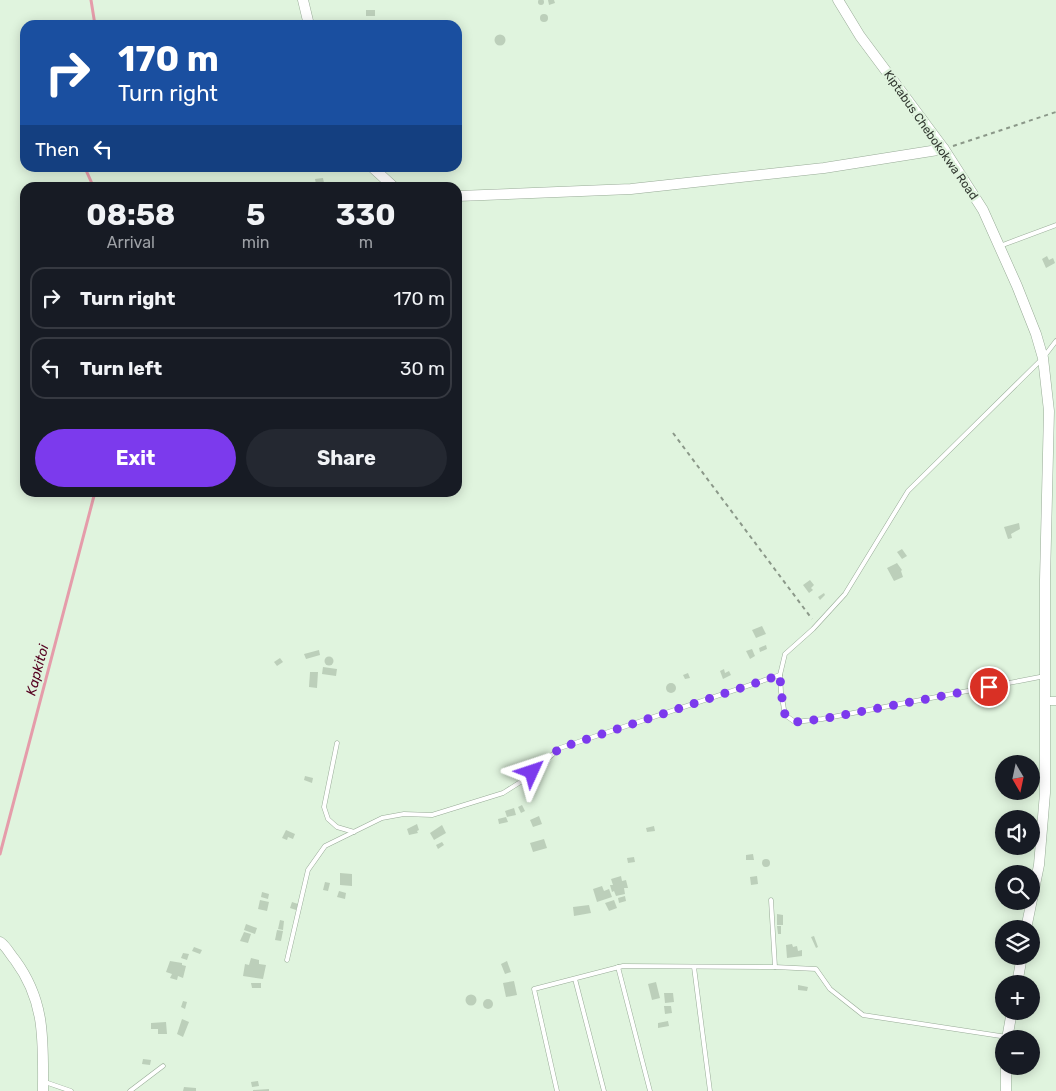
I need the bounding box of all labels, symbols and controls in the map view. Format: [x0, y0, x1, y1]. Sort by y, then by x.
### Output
text: 170 m [118, 38, 219, 80]
icon: right [35, 40, 100, 105]
street label: Kiptabus Chebokokwa Road [881, 68, 981, 202]
text: Turn right [118, 80, 218, 107]
icon: left [89, 135, 117, 163]
text: Then [35, 138, 79, 161]
text: 08:58 [86, 197, 175, 233]
text: 5 [246, 197, 265, 233]
text: 330 [336, 197, 396, 233]
text: Arrival [107, 233, 155, 252]
text: min [242, 233, 270, 252]
text: m [359, 233, 373, 252]
icon: right [37, 284, 65, 312]
text: Turn right [80, 287, 175, 310]
text: 170 m [394, 287, 445, 310]
icon: left [37, 354, 65, 382]
text: Turn left [80, 357, 162, 380]
text: 30 m [400, 357, 445, 380]
button: Exit [35, 429, 236, 487]
button: Share [246, 429, 447, 487]
water label: Kapkitoi [23, 642, 53, 698]
pin [968, 666, 1010, 708]
icon: arrive [975, 673, 1003, 701]
position arrow [505, 745, 557, 797]
north arrow [995, 755, 1040, 800]
map controls [995, 755, 1040, 1075]
button: sound [995, 810, 1040, 855]
button: search [995, 865, 1040, 910]
button: layers [995, 920, 1040, 965]
button: + [995, 975, 1040, 1020]
button: − [995, 1030, 1040, 1075]

